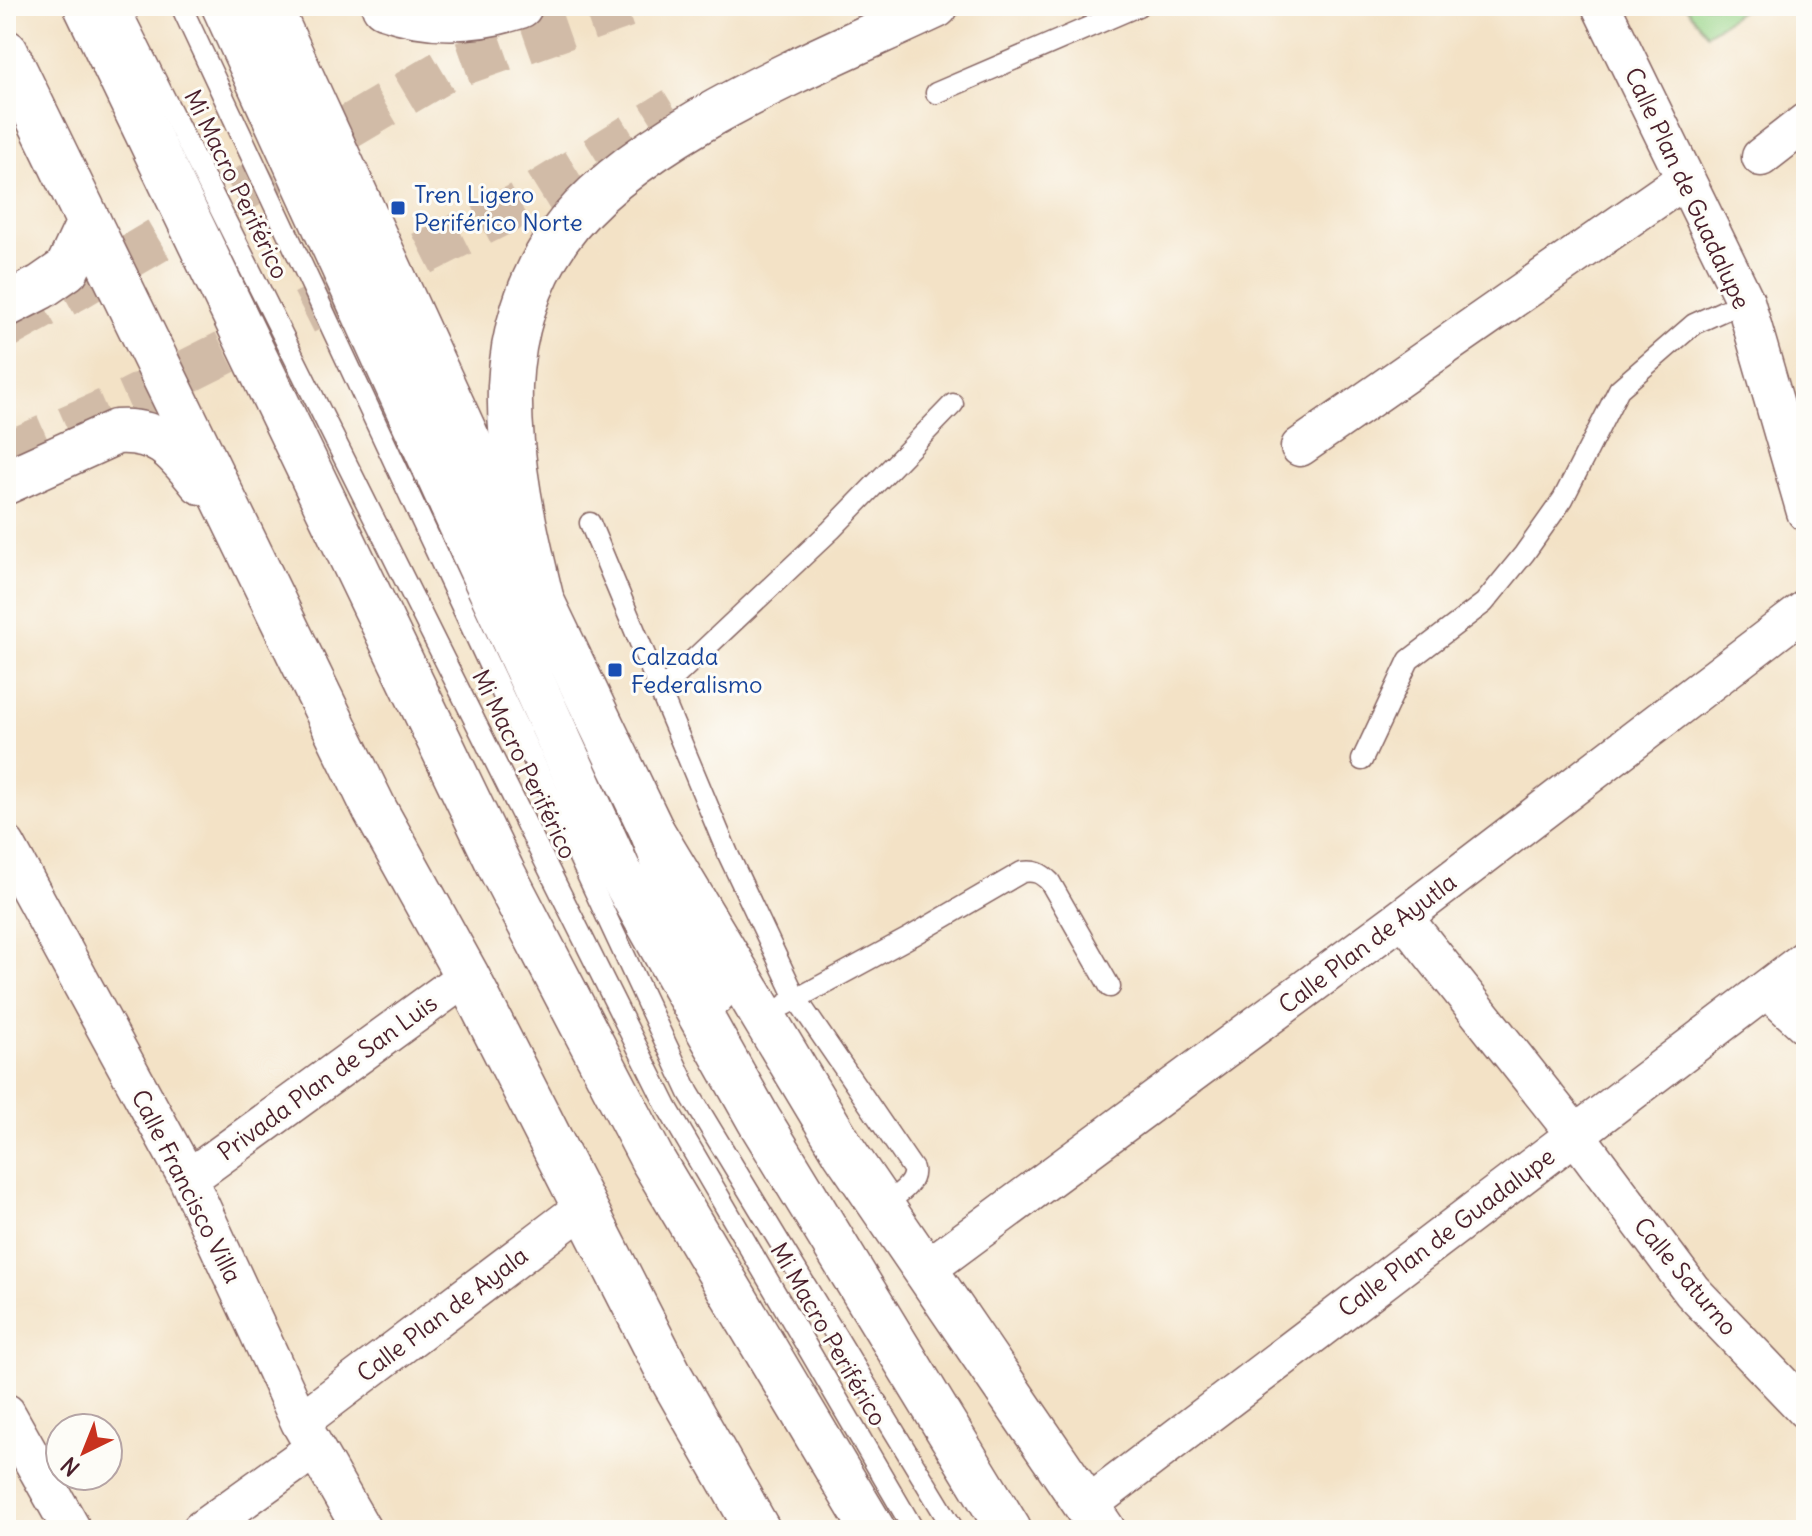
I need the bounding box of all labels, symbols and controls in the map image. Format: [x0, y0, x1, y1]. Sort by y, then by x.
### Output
street label: Calle Plan de Guadalupe [1619, 62, 1757, 314]
street label: Mi Macro Periférico [178, 84, 296, 284]
place label: Tren Ligero Periférico Norte [414, 179, 583, 237]
marker: Tren Ligero Periférico Norte [389, 199, 407, 217]
place label: Calzada Federalismo [631, 641, 763, 699]
marker: Calzada Federalismo [606, 661, 624, 679]
street label: Mi Macro Periférico [466, 664, 584, 864]
street label: Calle Plan de Ayutla [1272, 866, 1462, 1020]
street label: Privada Plan de San Luis [211, 987, 443, 1167]
street label: Calle Francisco Villa [125, 1084, 249, 1288]
street label: Calle Plan de Guadalupe [1332, 1141, 1560, 1323]
street label: Calle Saturno [1628, 1211, 1744, 1341]
street label: Mi Macro Periférico [764, 1237, 894, 1431]
street label: Calle Plan de Ayala [351, 1240, 533, 1388]
north arrow [44, 1412, 124, 1492]
text: N [55, 1451, 85, 1482]

